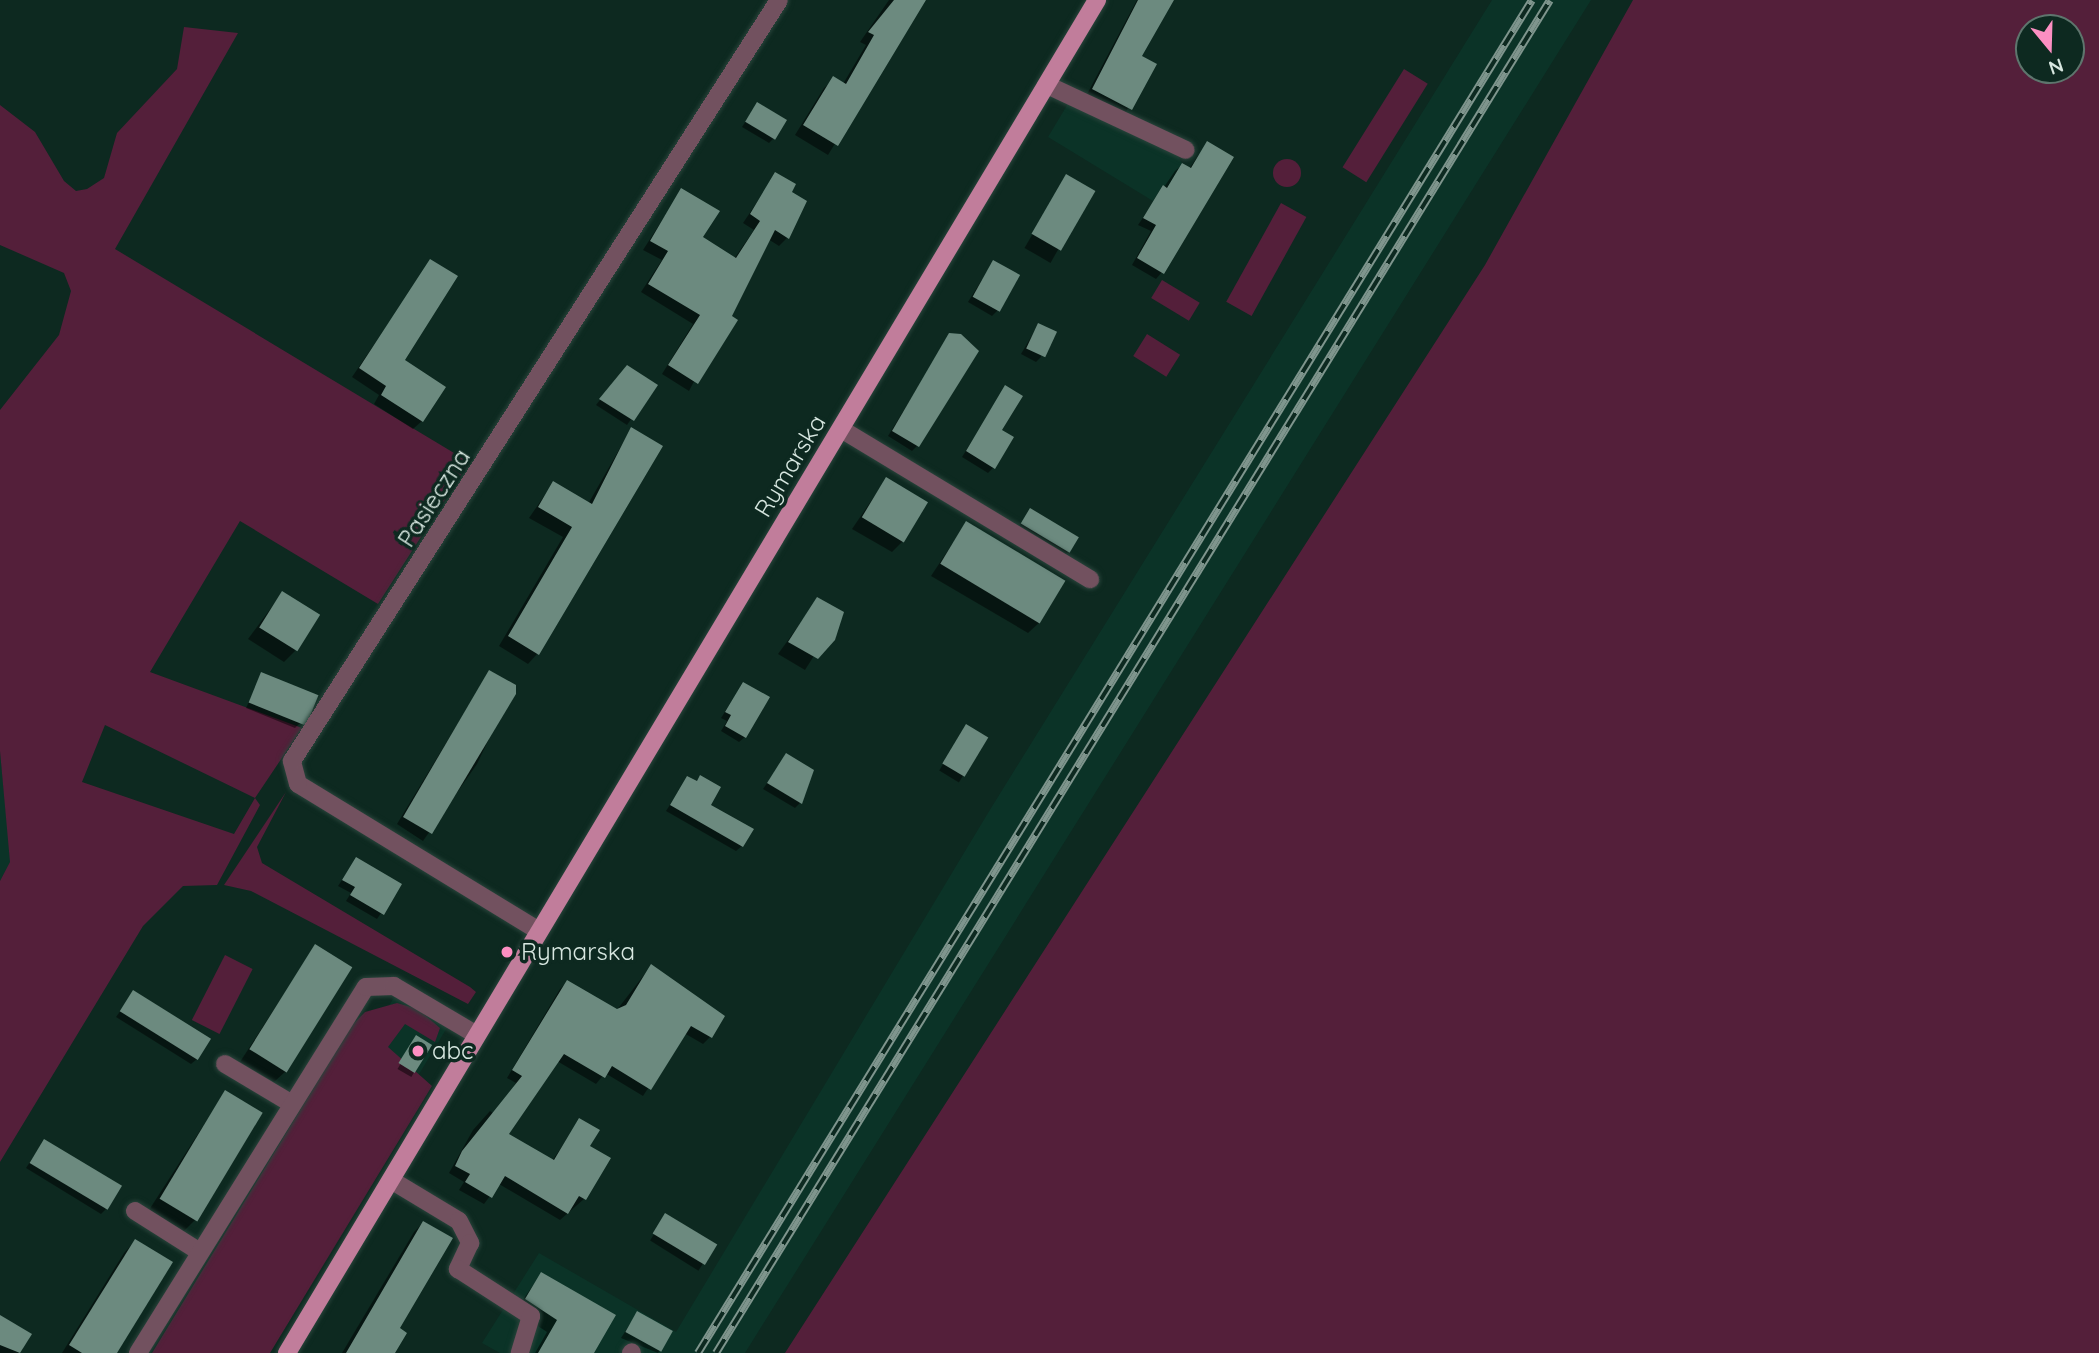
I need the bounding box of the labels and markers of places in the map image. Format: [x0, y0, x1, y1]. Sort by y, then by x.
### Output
place label: Rymarska [521, 938, 635, 966]
marker: Rymarska [499, 944, 515, 960]
place label: abc [432, 1037, 474, 1065]
marker: abc [410, 1043, 426, 1059]

